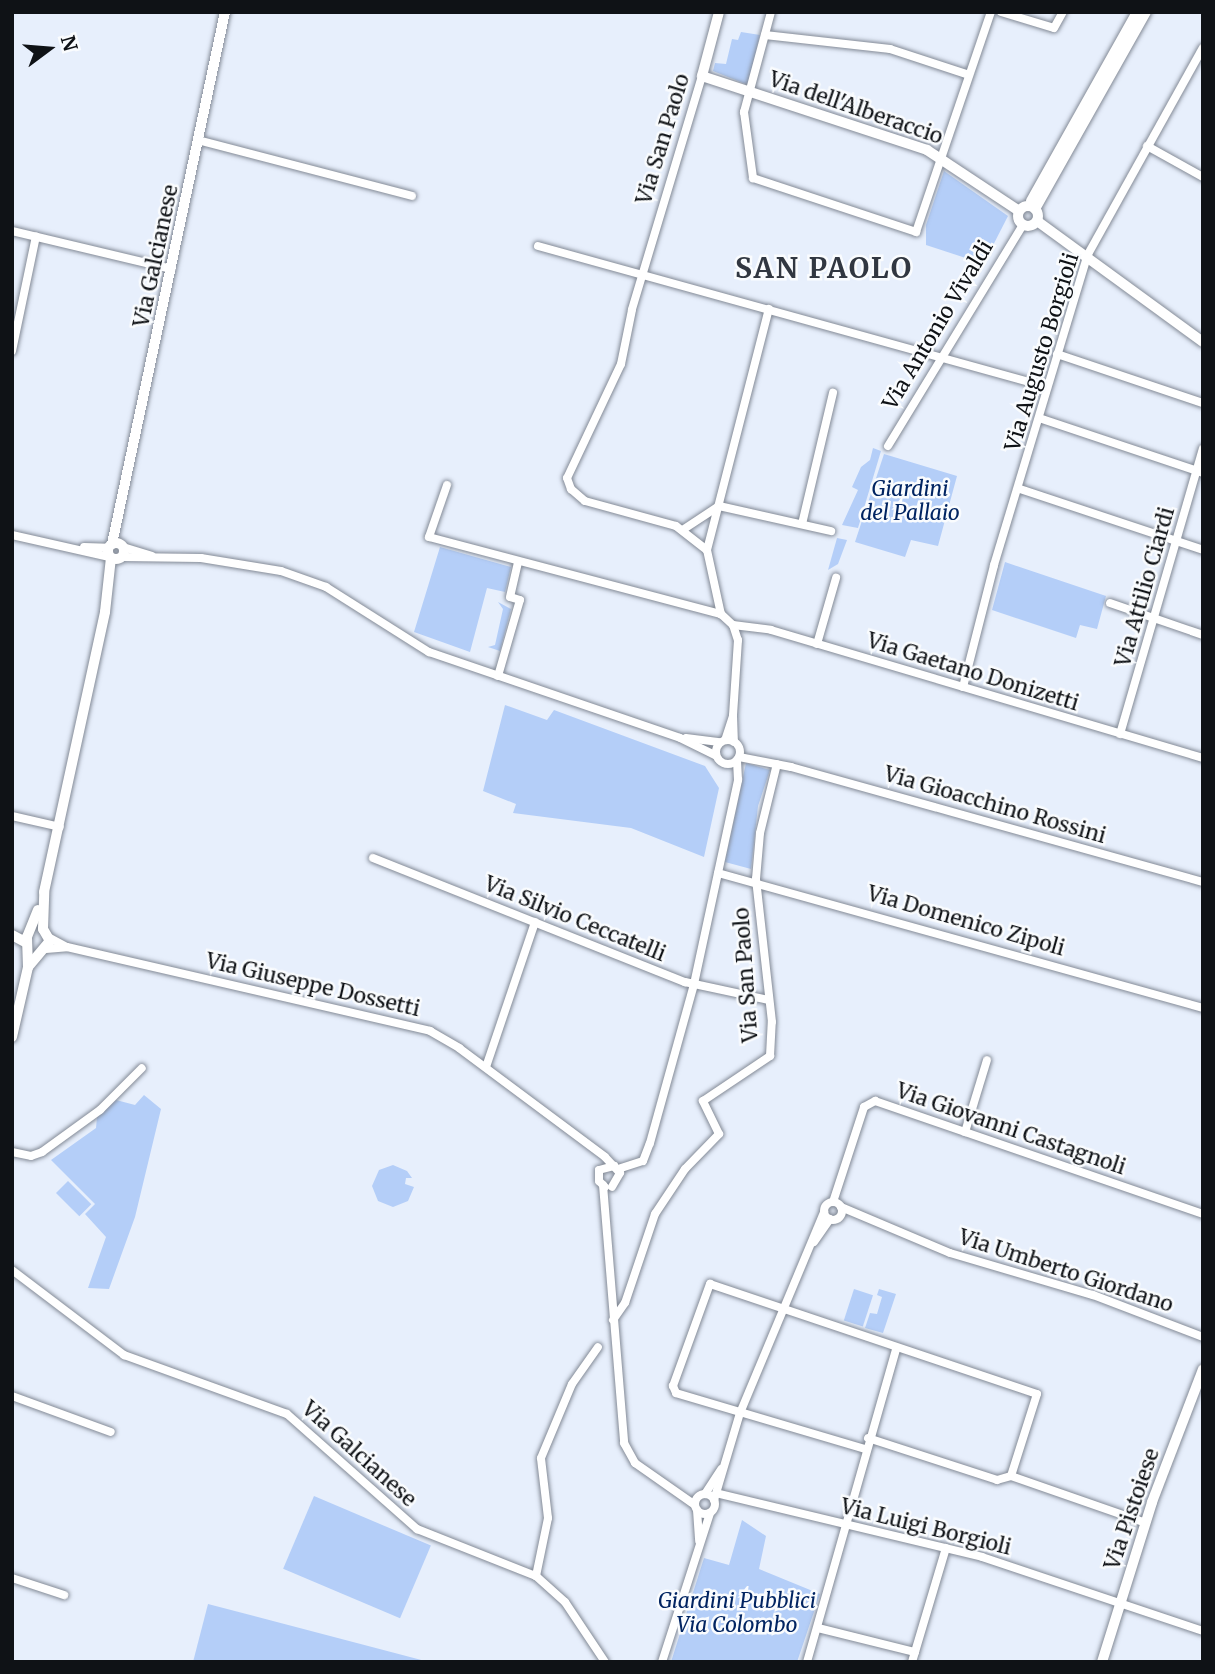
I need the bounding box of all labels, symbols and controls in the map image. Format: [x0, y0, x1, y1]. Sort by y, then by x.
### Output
north arrow [14, 14, 84, 84]
text: N [56, 33, 83, 54]
street label: Via dell'Alberaccio [766, 66, 946, 150]
street label: Via San Paolo [631, 71, 695, 207]
street label: Via Galcianese [129, 183, 183, 329]
street label: Via Antonio Vivaldi [878, 236, 998, 414]
street label: Via Augusto Borgioli [1000, 250, 1084, 454]
district label: SAN PAOLO [736, 251, 912, 285]
park label: Giardini del Pallaio [860, 476, 960, 526]
street label: Via Attilio Ciardi [1110, 504, 1180, 670]
street label: Via Gaetano Donizetti [864, 628, 1082, 716]
street label: Via Gioacchino Rossini [881, 761, 1109, 849]
street label: Via Silvio Ceccatelli [481, 871, 669, 967]
street label: Via Domenico Zipoli [864, 881, 1068, 961]
street label: Via San Paolo [729, 907, 763, 1043]
street label: Via Giuseppe Dossetti [204, 948, 422, 1022]
street label: Via Giovanni Castagnoli [893, 1078, 1129, 1180]
street label: Via Umberto Giordano [956, 1224, 1176, 1318]
street label: Via Galcianese [297, 1396, 421, 1512]
street label: Via Pistoiese [1099, 1445, 1165, 1573]
street label: Via Luigi Borgioli [838, 1494, 1014, 1560]
park label: Giardini Pubblici Via Colombo [658, 1588, 816, 1638]

